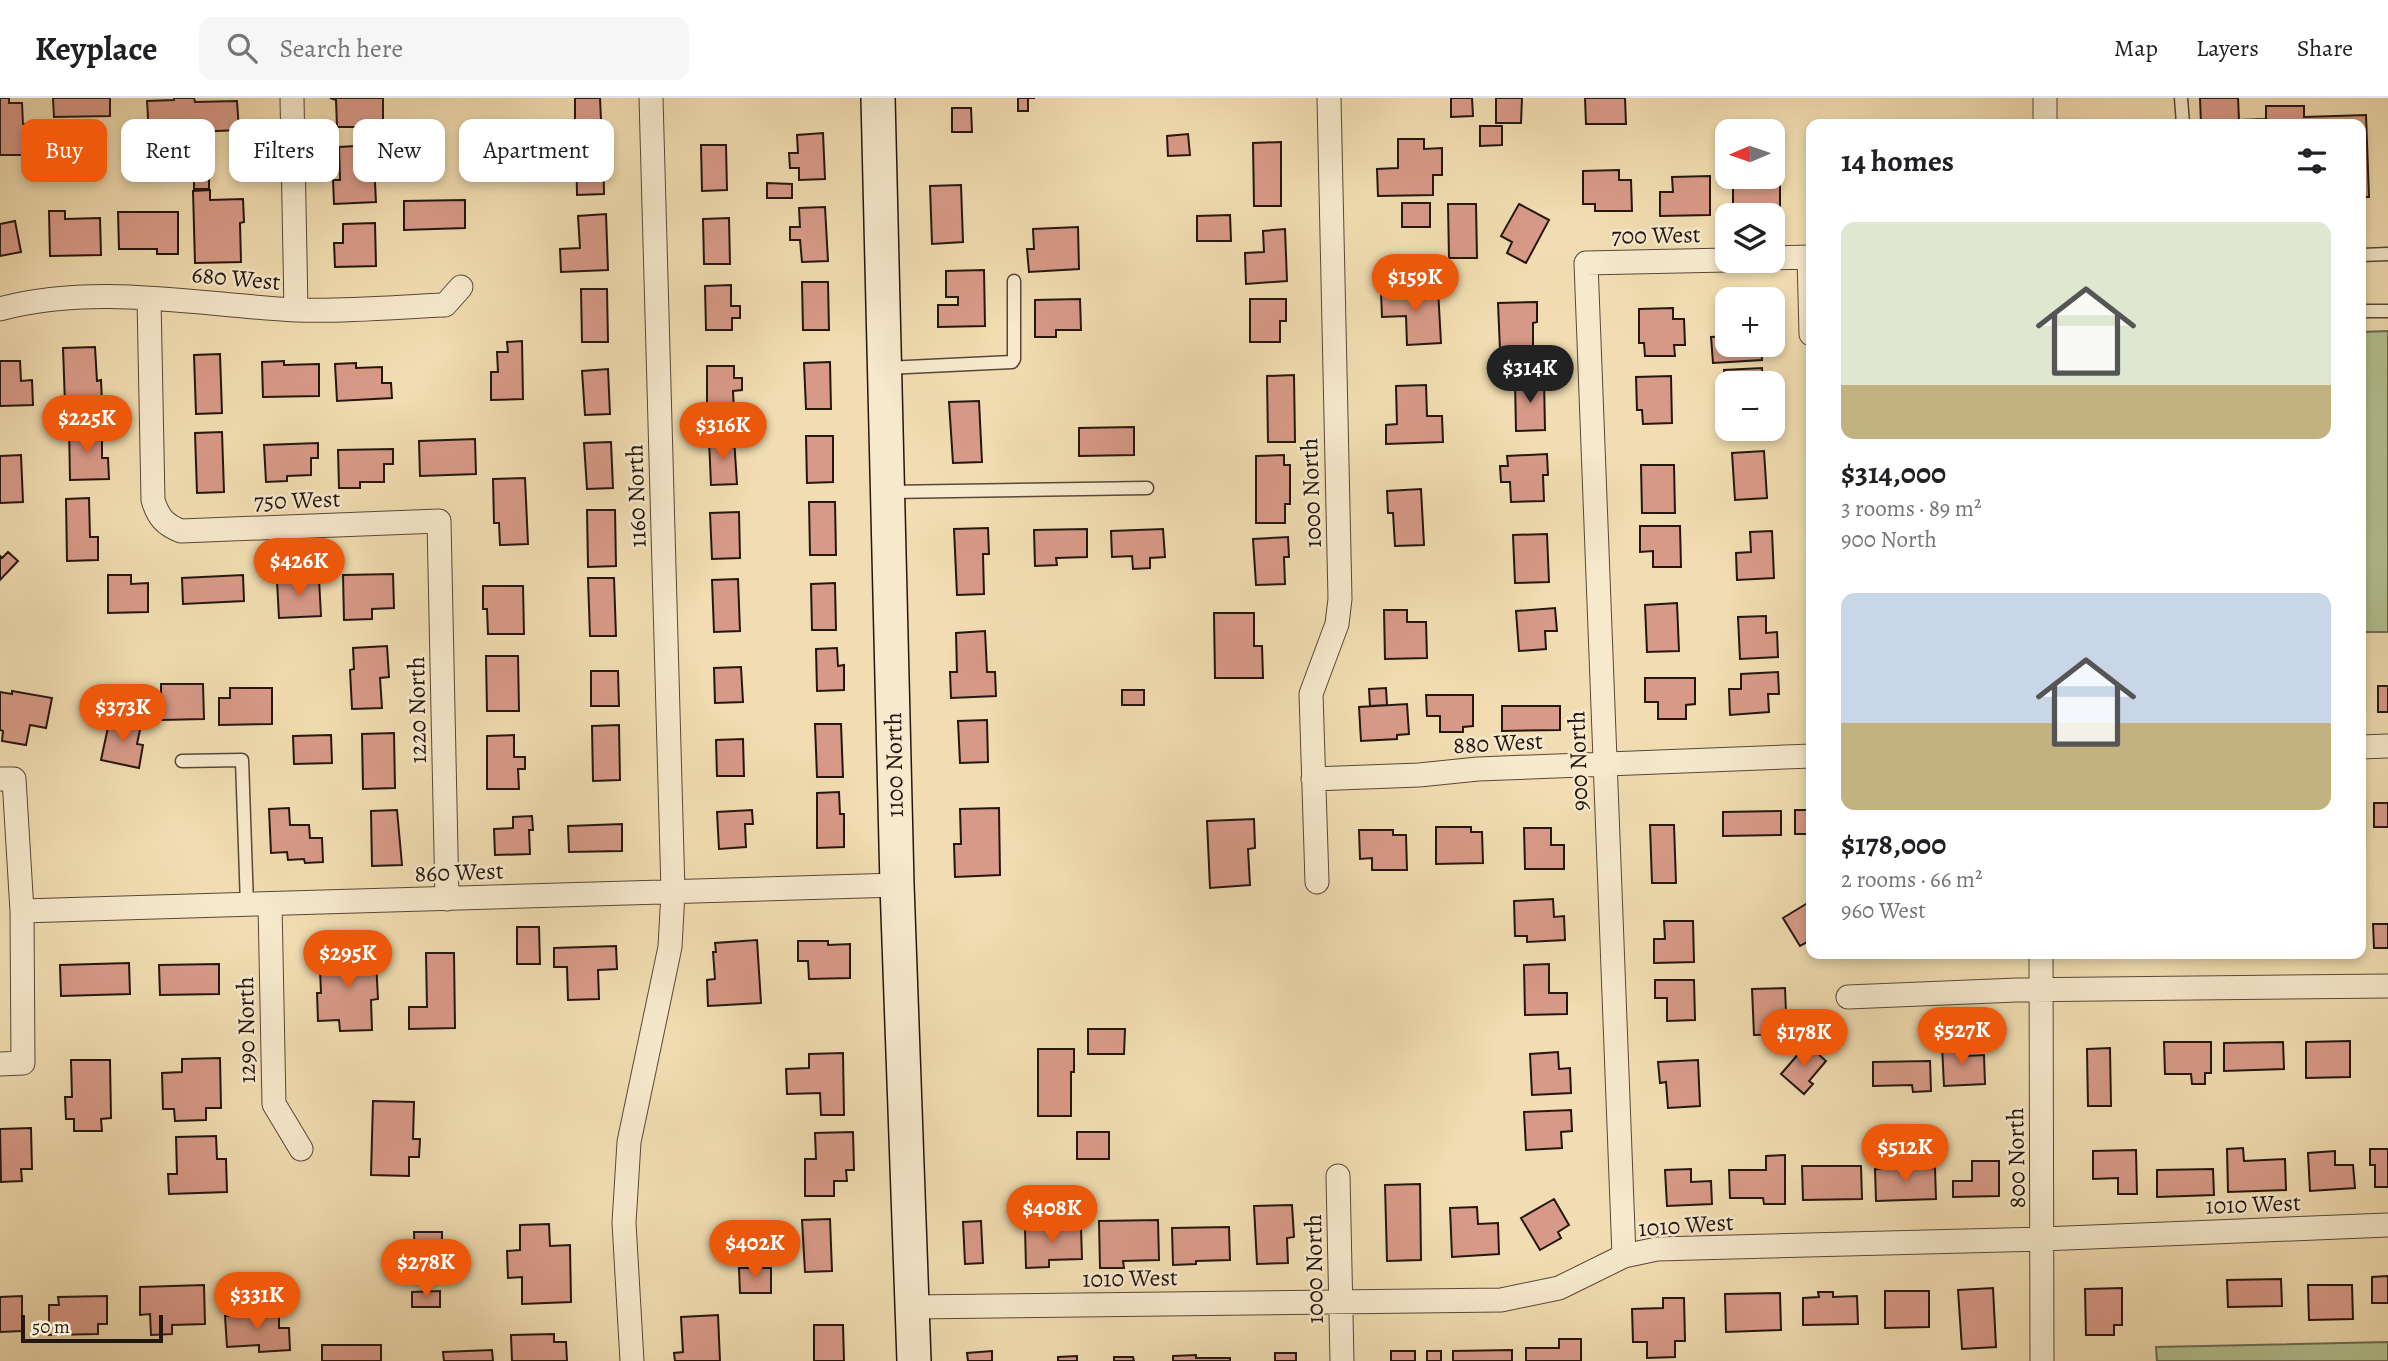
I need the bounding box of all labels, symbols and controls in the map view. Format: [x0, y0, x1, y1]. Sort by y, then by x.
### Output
search box [199, 17, 689, 80]
text: Keyplace [35, 26, 157, 71]
icon: search [223, 29, 261, 67]
text: Search here [279, 31, 403, 66]
text: Map [2114, 32, 2158, 64]
text: Layers [2196, 32, 2259, 64]
text: Share [2297, 32, 2353, 64]
chip: Buy [21, 119, 107, 182]
chip: Rent [121, 119, 215, 182]
chip: Filters [229, 119, 339, 182]
chip: New [353, 119, 445, 182]
chip: Apartment [459, 119, 614, 182]
north arrow [1715, 119, 1785, 189]
map controls [1715, 119, 1785, 441]
text: 14 homes [1841, 141, 1954, 181]
icon: filters [2293, 142, 2331, 180]
button: layers [1715, 203, 1785, 273]
street label: 700 West [1611, 218, 1701, 252]
pin: $159K [1366, 254, 1464, 314]
street label: 680 West [190, 258, 282, 298]
text: $159K [1388, 261, 1442, 292]
icon: home [2023, 268, 2149, 394]
button: + [1715, 287, 1785, 357]
pin: $314K [1481, 345, 1579, 405]
text: $314K [1503, 352, 1557, 383]
button: − [1715, 371, 1785, 441]
pin: $225K [38, 396, 136, 455]
text: $225K [58, 402, 116, 433]
pin: $316K [674, 402, 772, 462]
text: $316K [696, 409, 750, 440]
street label: 1000 North [1293, 437, 1329, 549]
street label: 1160 North [618, 443, 654, 548]
text: $314,000 [1841, 453, 1946, 493]
street label: 750 West [253, 482, 341, 518]
text: 3 rooms · 89 m² [1841, 493, 1982, 524]
text: 900 North [1841, 524, 1937, 555]
pin: $426K [250, 538, 348, 598]
text: $426K [270, 545, 328, 576]
icon: home [2023, 639, 2149, 765]
street label: 1220 North [400, 656, 434, 764]
pin: $373K [74, 684, 172, 744]
text: $373K [95, 691, 151, 722]
street label: 900 North [1560, 710, 1596, 811]
street label: 1100 North [877, 712, 911, 818]
street label: 880 West [1452, 725, 1544, 761]
text: $178,000 [1841, 824, 1946, 864]
street label: 860 West [414, 854, 504, 890]
text: 2 rooms · 66 m² [1841, 864, 1983, 895]
text: 960 West [1841, 895, 1926, 926]
pin: $295K [299, 930, 397, 990]
text: $295K [319, 937, 377, 968]
street label: 1290 North [229, 976, 263, 1084]
pin: $527K [1913, 1007, 2011, 1067]
pin: $178K [1755, 1010, 1853, 1069]
text: $527K [1934, 1014, 1990, 1045]
text: $178K [1777, 1016, 1831, 1047]
street label: 800 North [1999, 1107, 2033, 1209]
pin: $512K [1856, 1124, 1954, 1184]
text: $512K [1878, 1131, 1933, 1162]
pin: $408K [1003, 1186, 1101, 1245]
street label: 1010 West [2205, 1186, 2301, 1222]
text: $408K [1022, 1192, 1082, 1223]
street label: 1010 West [1637, 1206, 1735, 1244]
street label: 1000 North [1297, 1214, 1331, 1324]
pin: $402K [706, 1220, 804, 1280]
text: $402K [725, 1227, 785, 1258]
pin: $278K [377, 1240, 475, 1299]
text: $278K [397, 1246, 455, 1277]
street label: 1010 West [1082, 1261, 1178, 1295]
pin: $331K [208, 1272, 306, 1332]
text: $331K [230, 1279, 284, 1310]
scale bar [21, 1312, 163, 1344]
text: 50 m [32, 1314, 70, 1340]

